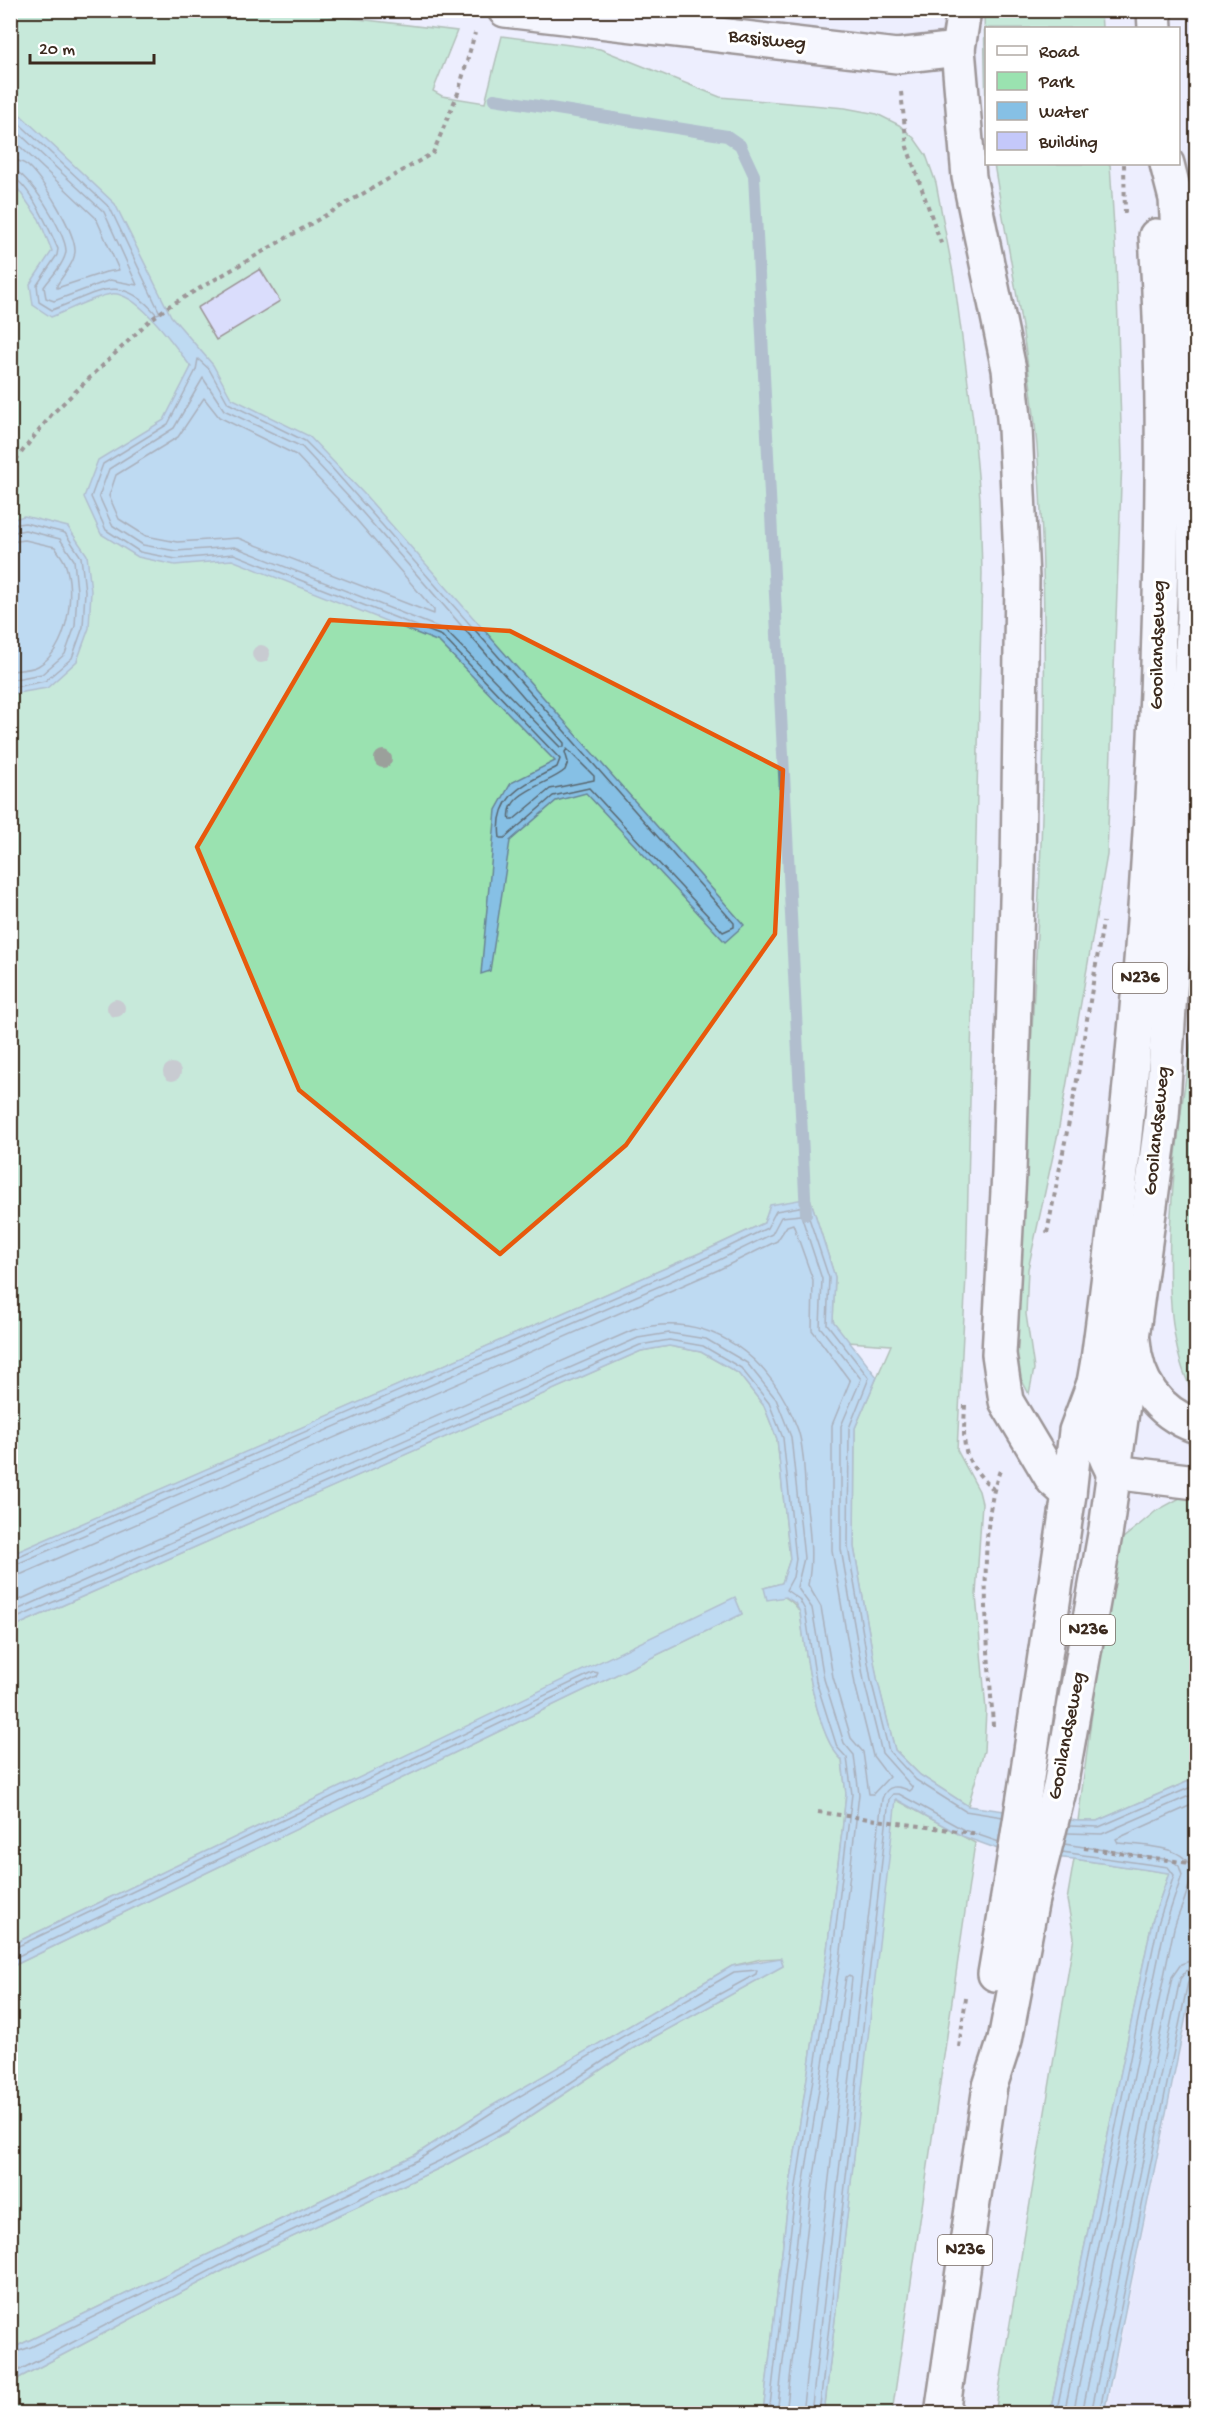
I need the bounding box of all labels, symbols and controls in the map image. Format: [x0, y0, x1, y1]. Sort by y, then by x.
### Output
street label: Basisweg [726, 25, 807, 56]
scale bar [30, 27, 154, 65]
legend [985, 27, 1180, 165]
text: 20 m [39, 40, 75, 61]
text: Road [1039, 43, 1080, 64]
text: Park [1038, 73, 1075, 94]
text: Water [1039, 103, 1089, 124]
text: Building [1038, 133, 1098, 154]
street label: Gooilandseweg [1146, 580, 1172, 710]
road number: N236 [1113, 963, 1167, 993]
street label: Gooilandseweg [1140, 1065, 1176, 1197]
road number: N236 [1061, 1615, 1115, 1645]
street label: Gooilandseweg [1044, 1670, 1092, 1802]
road number: N236 [938, 2235, 992, 2265]

